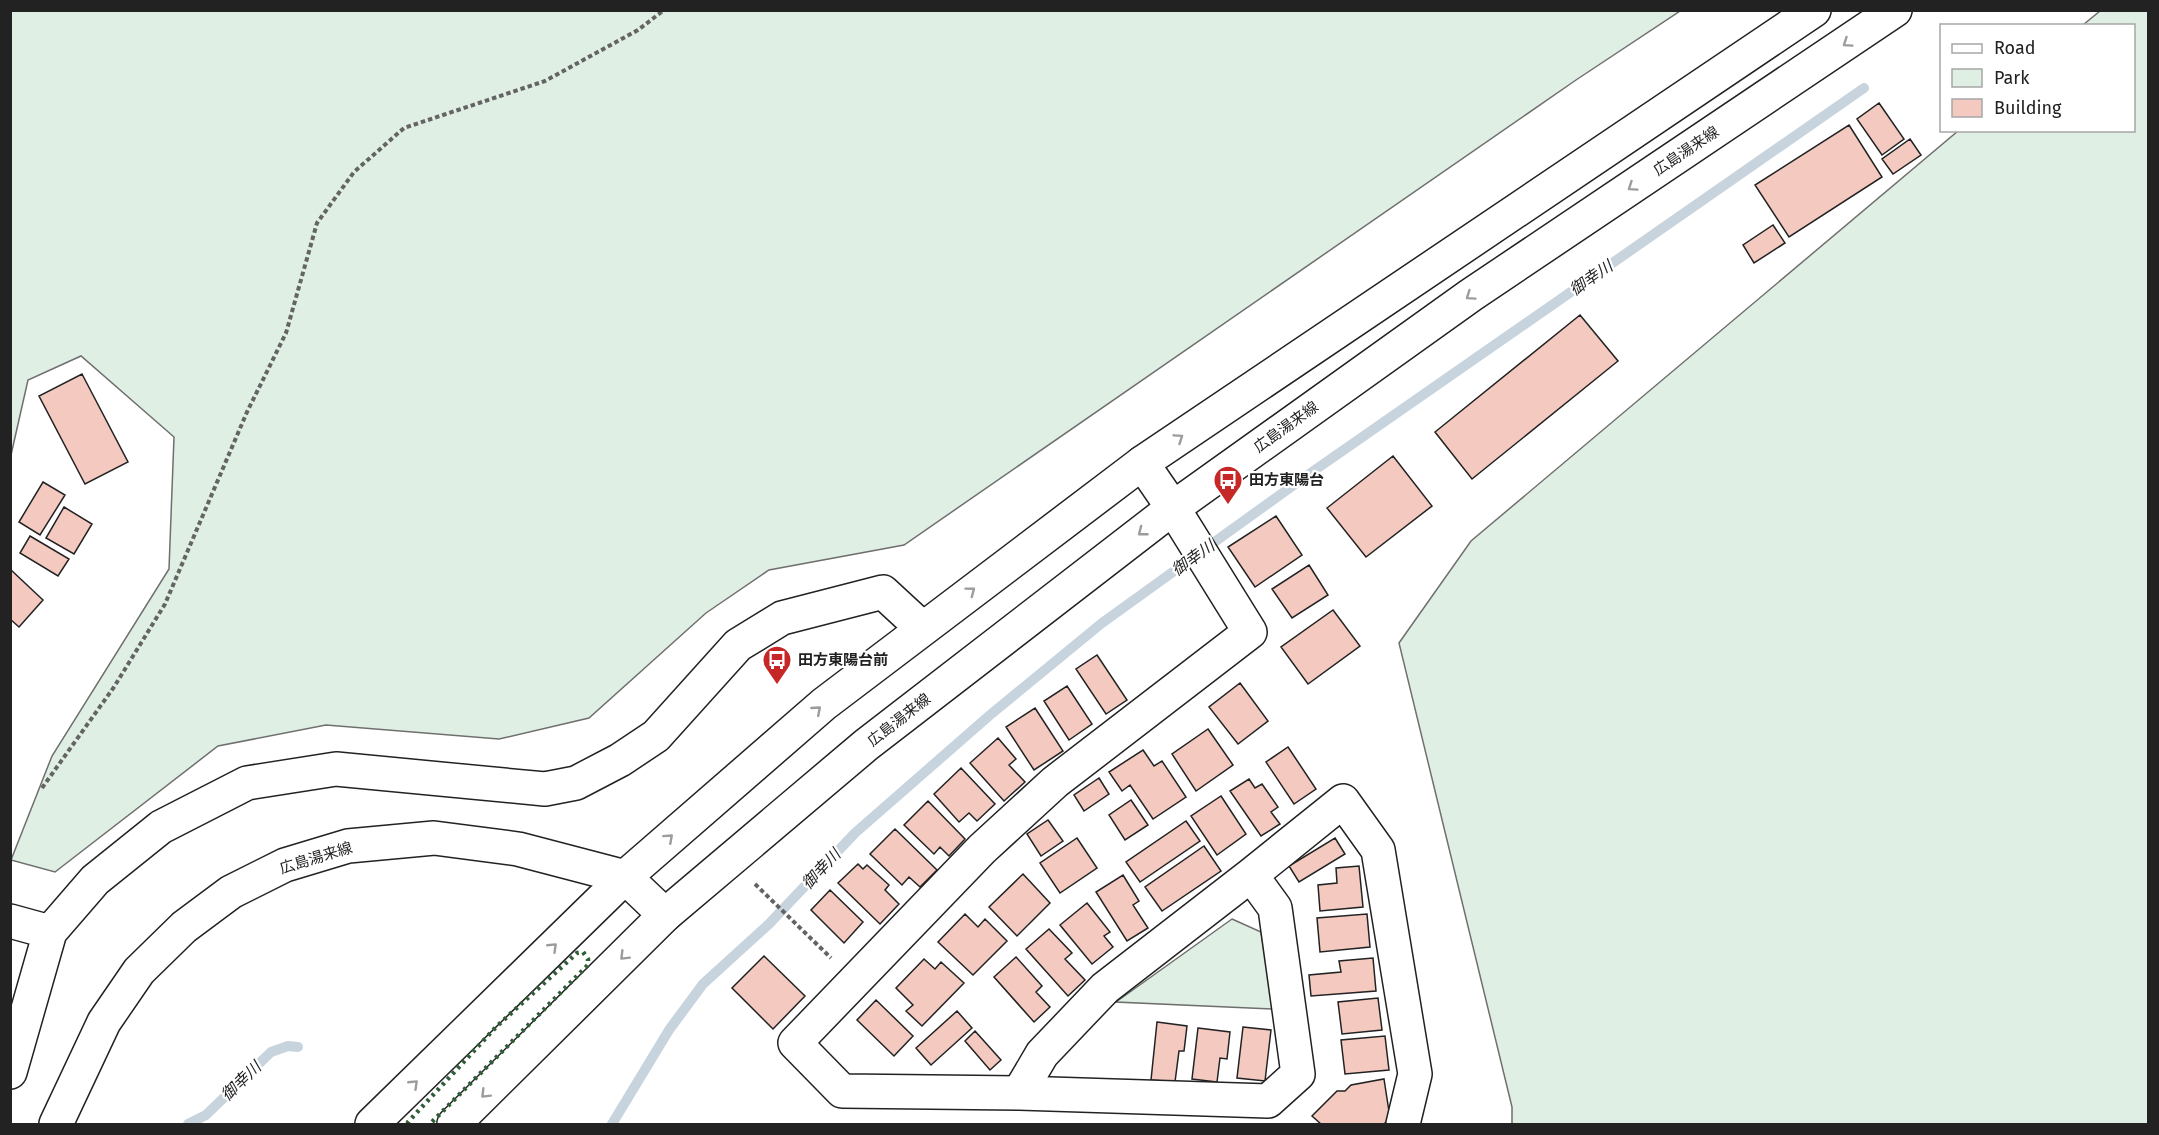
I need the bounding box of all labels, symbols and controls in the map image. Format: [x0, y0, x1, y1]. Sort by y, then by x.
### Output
legend [1940, 24, 2135, 132]
one-way arrow [1842, 36, 1853, 47]
text: Road [1994, 37, 2036, 59]
text: Park [1994, 67, 2030, 89]
text: Building [1994, 97, 2062, 119]
street label: 広島湯来線 [1650, 123, 1722, 179]
one-way arrow [1628, 180, 1639, 191]
water label: 御幸川 [1566, 255, 1618, 300]
one-way arrow [1466, 289, 1477, 300]
street label: 広島湯来線 [1250, 398, 1322, 456]
one-way arrow [1172, 434, 1183, 445]
bus stop icon: 田方東陽台 [1212, 464, 1244, 506]
place label: 田方東陽台 [1249, 471, 1324, 489]
one-way arrow [1137, 525, 1148, 536]
water label: 御幸川 [1168, 535, 1220, 580]
one-way arrow [964, 588, 975, 599]
bus stop icon: 田方東陽台前 [761, 644, 793, 686]
place label: 田方東陽台前 [798, 651, 888, 669]
street label: 広島湯来線 [864, 690, 934, 750]
one-way arrow [810, 707, 821, 718]
one-way arrow [662, 834, 673, 845]
street label: 広島湯来線 [277, 838, 355, 878]
water label: 御幸川 [798, 844, 846, 893]
one-way arrow [546, 944, 557, 955]
one-way arrow [620, 949, 631, 960]
water label: 御幸川 [217, 1056, 266, 1105]
one-way arrow [406, 1080, 417, 1091]
one-way arrow [482, 1086, 493, 1097]

